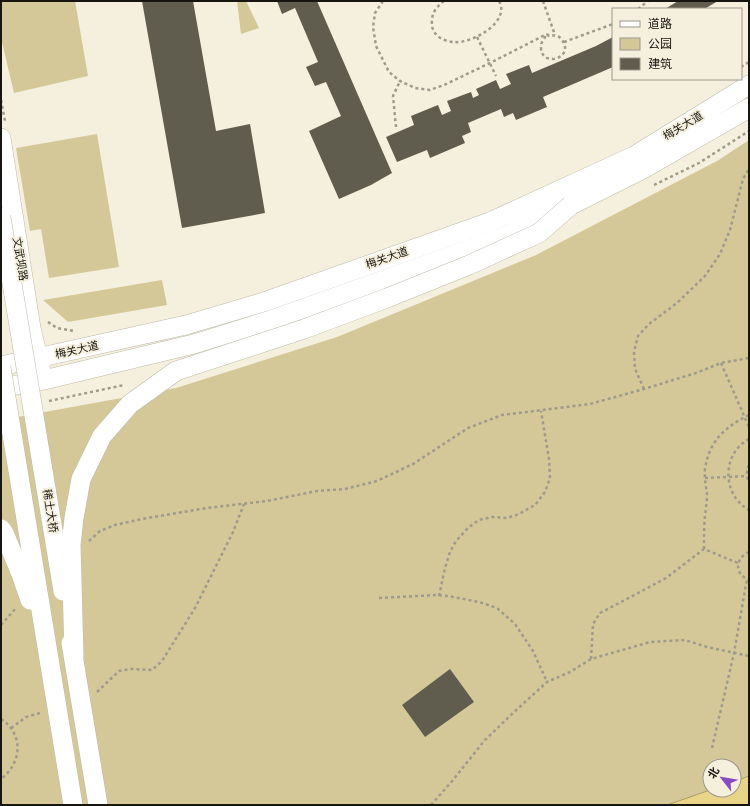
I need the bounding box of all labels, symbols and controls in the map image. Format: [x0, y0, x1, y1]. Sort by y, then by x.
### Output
legend [612, 8, 742, 80]
text: 道路 [648, 17, 672, 31]
text: 公园 [648, 37, 672, 51]
text: 建筑 [648, 57, 672, 71]
street label: 梅关大道 [661, 109, 705, 143]
street label: 文武坝路 [10, 236, 30, 282]
street label: 梅关大道 [364, 245, 410, 271]
street label: 梅关大道 [54, 339, 100, 361]
street label: 稀土大桥 [40, 488, 60, 534]
north arrow [702, 758, 742, 798]
text: 北 [705, 765, 722, 781]

